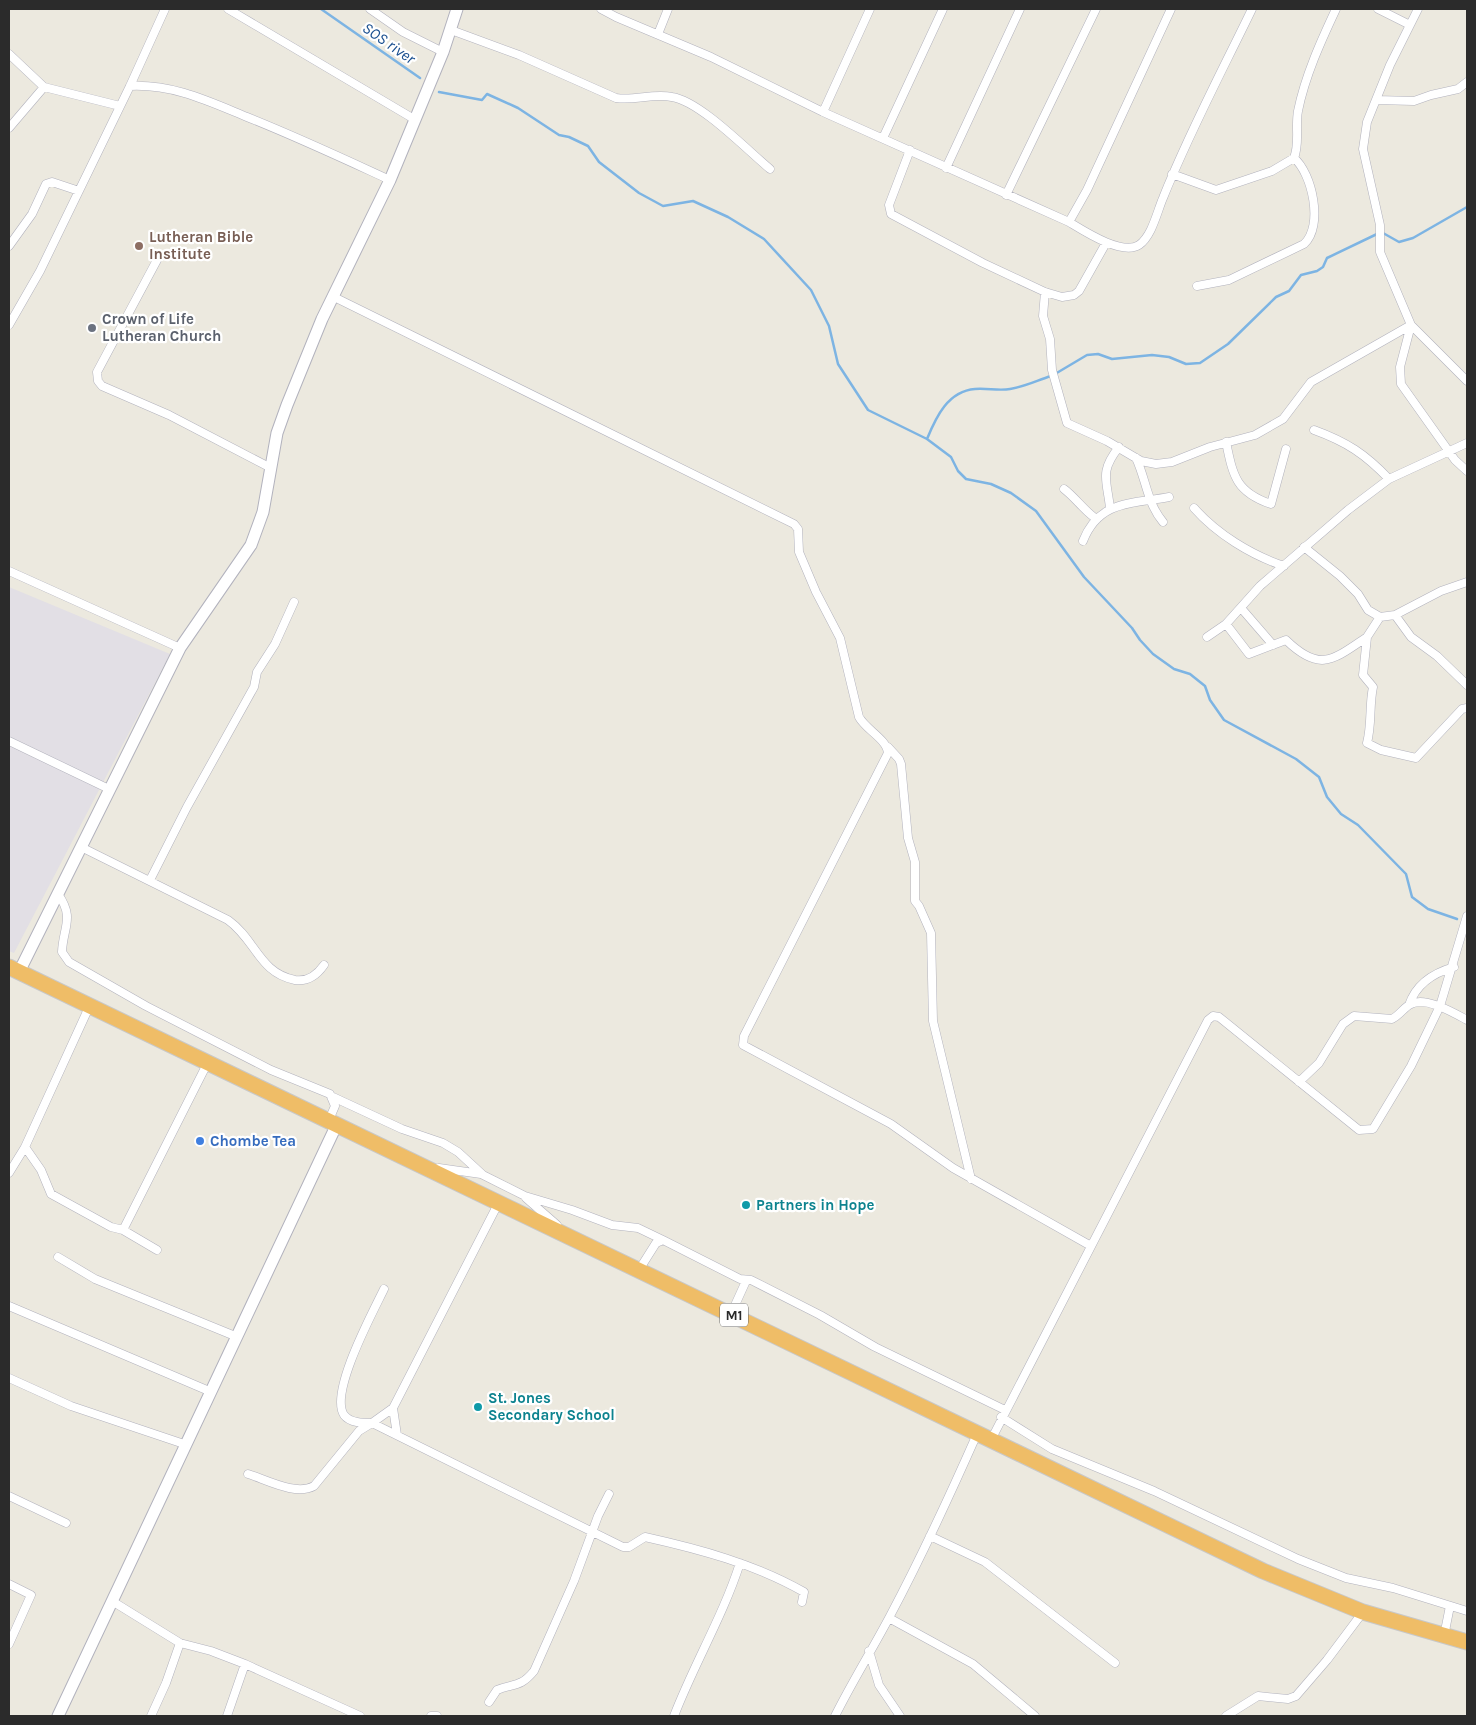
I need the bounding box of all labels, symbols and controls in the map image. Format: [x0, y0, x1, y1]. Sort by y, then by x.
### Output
water label: SOS river [359, 18, 419, 68]
place label: Lutheran Bible Institute [149, 228, 253, 263]
marker: Lutheran Bible Institute [133, 240, 145, 252]
place label: Crown of Life Lutheran Church [102, 310, 221, 345]
marker: Crown of Life Lutheran Church [86, 322, 98, 334]
place label: Chombe Tea [210, 1132, 296, 1150]
marker: Chombe Tea [194, 1135, 206, 1147]
place label: Partners in Hope [756, 1196, 874, 1214]
marker: Partners in Hope [740, 1199, 752, 1211]
road number: M1 [720, 1304, 748, 1326]
place label: St. Jones Secondary School [488, 1389, 615, 1424]
marker: St. Jones Secondary School [472, 1401, 484, 1413]

